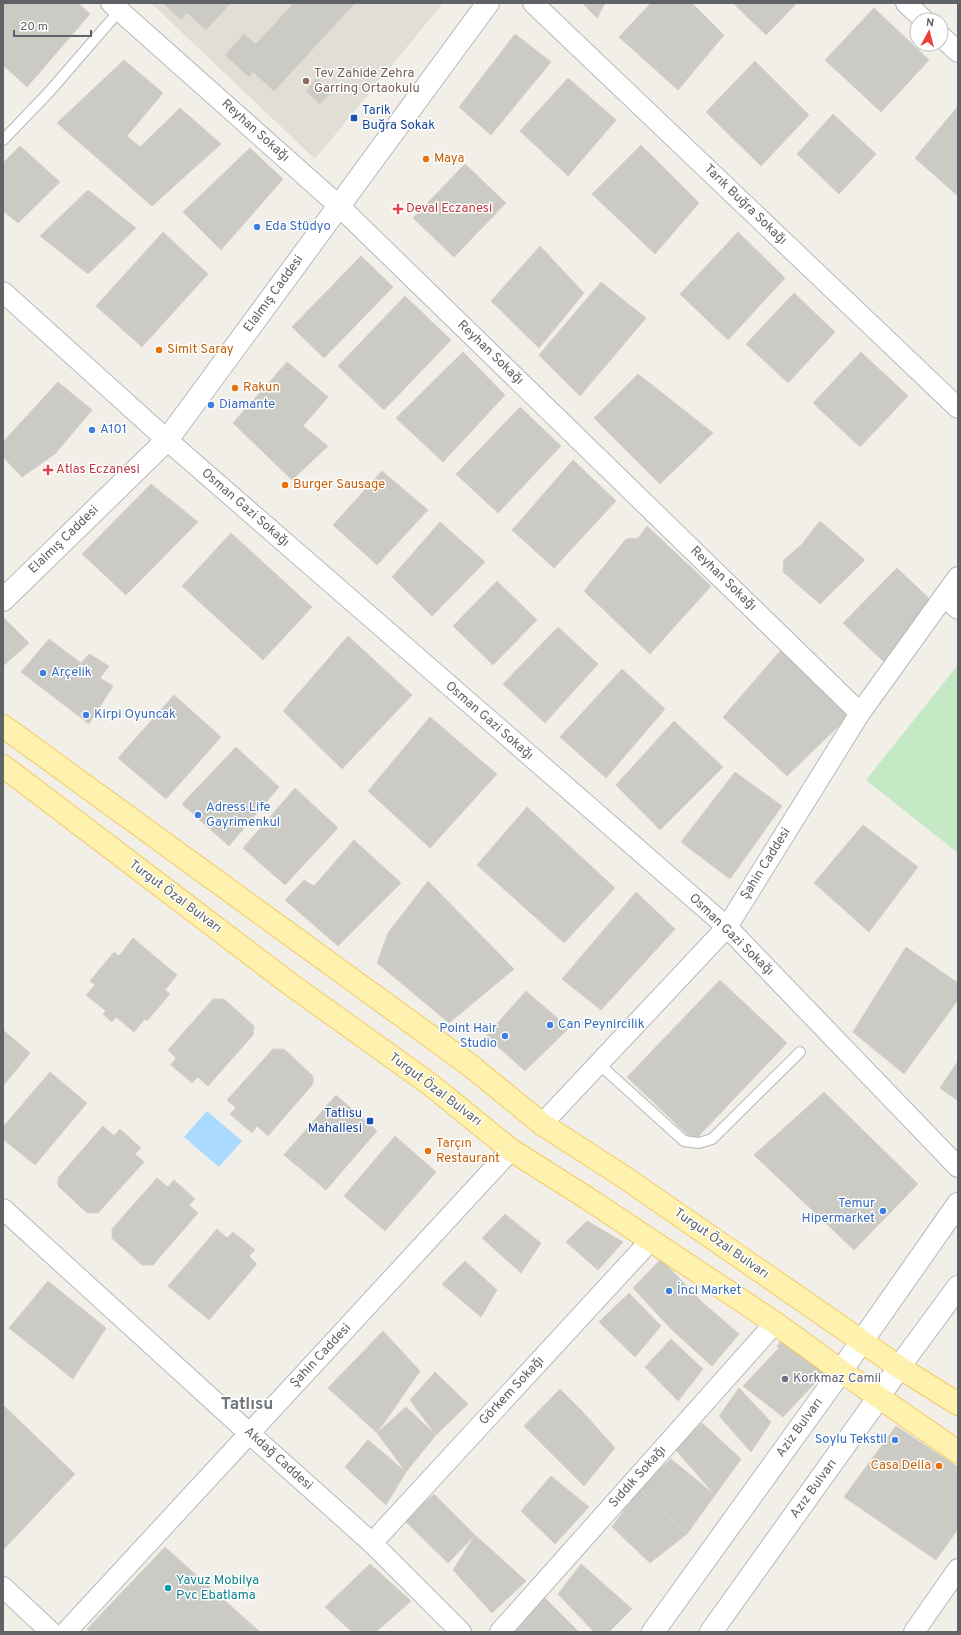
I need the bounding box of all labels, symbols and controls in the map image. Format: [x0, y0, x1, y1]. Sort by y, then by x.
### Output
scale bar [14, 12, 91, 38]
north arrow [909, 12, 949, 52]
text: N [925, 16, 935, 30]
text: 20 m [20, 19, 48, 35]
place label: Tev Zahide Zehra Garring Ortaokulu [314, 66, 420, 97]
marker: Tev Zahide Zehra Garring Ortaokulu [301, 76, 311, 86]
street label: Reyhan Sokağı [218, 96, 292, 166]
place label: Tarik Buğra Sokak [362, 103, 435, 134]
marker: Tarik Buğra Sokak [349, 113, 359, 123]
place label: Maya [434, 151, 464, 167]
marker: Maya [421, 154, 431, 164]
street label: Tarık Buğra Sokağı [700, 161, 790, 249]
place label: Deval Eczanesi [406, 201, 492, 217]
marker: Deval Eczanesi [393, 204, 403, 214]
place label: Eda Stüdyo [265, 219, 331, 235]
marker: Eda Stüdyo [252, 222, 262, 232]
street label: Elalmış Caddesi [241, 252, 307, 336]
street label: Reyhan Sokağı [454, 317, 526, 389]
place label: Simit Saray [167, 342, 234, 358]
marker: Simit Saray [154, 345, 164, 355]
place label: Rakun [243, 380, 280, 396]
marker: Rakun [230, 383, 240, 393]
place label: Diamante [219, 397, 275, 413]
marker: Diamante [206, 400, 216, 410]
place label: A101 [100, 422, 127, 438]
marker: A101 [87, 425, 97, 435]
place label: Atlas Eczanesi [56, 462, 140, 478]
marker: Atlas Eczanesi [43, 465, 53, 475]
street label: Osman Gazi Sokağı [198, 465, 292, 551]
place label: Burger Sausage [293, 477, 385, 493]
marker: Burger Sausage [280, 480, 290, 490]
street label: Elalmış Caddesi [26, 503, 102, 577]
street label: Reyhan Sokağı [687, 543, 759, 615]
place label: Arçelik [51, 665, 92, 681]
marker: Arçelik [38, 668, 48, 678]
street label: Osman Gazi Sokağı [442, 678, 536, 764]
place label: Kirpi Oyuncak [94, 707, 176, 723]
marker: Kirpi Oyuncak [81, 710, 91, 720]
place label: Adress Life Gayrimenkul [206, 800, 280, 831]
marker: Adress Life Gayrimenkul [193, 810, 203, 820]
street label: Şahin Caddesi [738, 825, 794, 903]
street label: Turgut Özal Bulvarı [126, 855, 226, 937]
street label: Osman Gazi Sokağı [685, 891, 777, 979]
place label: Can Peynircilik [558, 1017, 645, 1033]
marker: Can Peynircilik [545, 1020, 555, 1030]
place label: Point Hair Studio [439, 1021, 497, 1052]
marker: Point Hair Studio [500, 1031, 510, 1041]
street label: Turgut Özal Bulvarı [386, 1048, 486, 1130]
place label: Tatlısu Mahallesi [308, 1106, 362, 1137]
marker: Tatlısu Mahallesi [365, 1116, 375, 1126]
place label: Tarçın Restaurant [436, 1136, 500, 1167]
marker: Tarçın Restaurant [423, 1146, 433, 1156]
place label: Temur Hipermarket [802, 1196, 875, 1227]
street label: Turgut Özal Bulvarı [671, 1204, 773, 1283]
marker: Temur Hipermarket [878, 1206, 888, 1216]
place label: İnci Market [677, 1281, 741, 1299]
marker: İnci Market [664, 1286, 674, 1296]
street label: Şahin Caddesi [287, 1321, 355, 1391]
street label: Görkem Sokağı [476, 1353, 548, 1429]
place label: Korkmaz Camii [793, 1371, 881, 1387]
marker: Korkmaz Camii [780, 1374, 790, 1384]
district label: Tatlısu [221, 1394, 273, 1416]
street label: Aziz Bulvarı [773, 1395, 827, 1461]
street label: Akdağ Caddesi [241, 1424, 315, 1494]
place label: Soylu Tekstil [815, 1432, 887, 1448]
marker: Soylu Tekstil [890, 1435, 900, 1445]
street label: Sıddık Sokağı [606, 1443, 670, 1511]
street label: Azız Bulvarı [787, 1456, 841, 1522]
place label: Casa Della [871, 1458, 931, 1474]
marker: Casa Della [934, 1461, 944, 1471]
place label: Yavuz Mobilya Pvc Ebatlama [176, 1573, 259, 1604]
marker: Yavuz Mobilya Pvc Ebatlama [163, 1583, 173, 1593]

